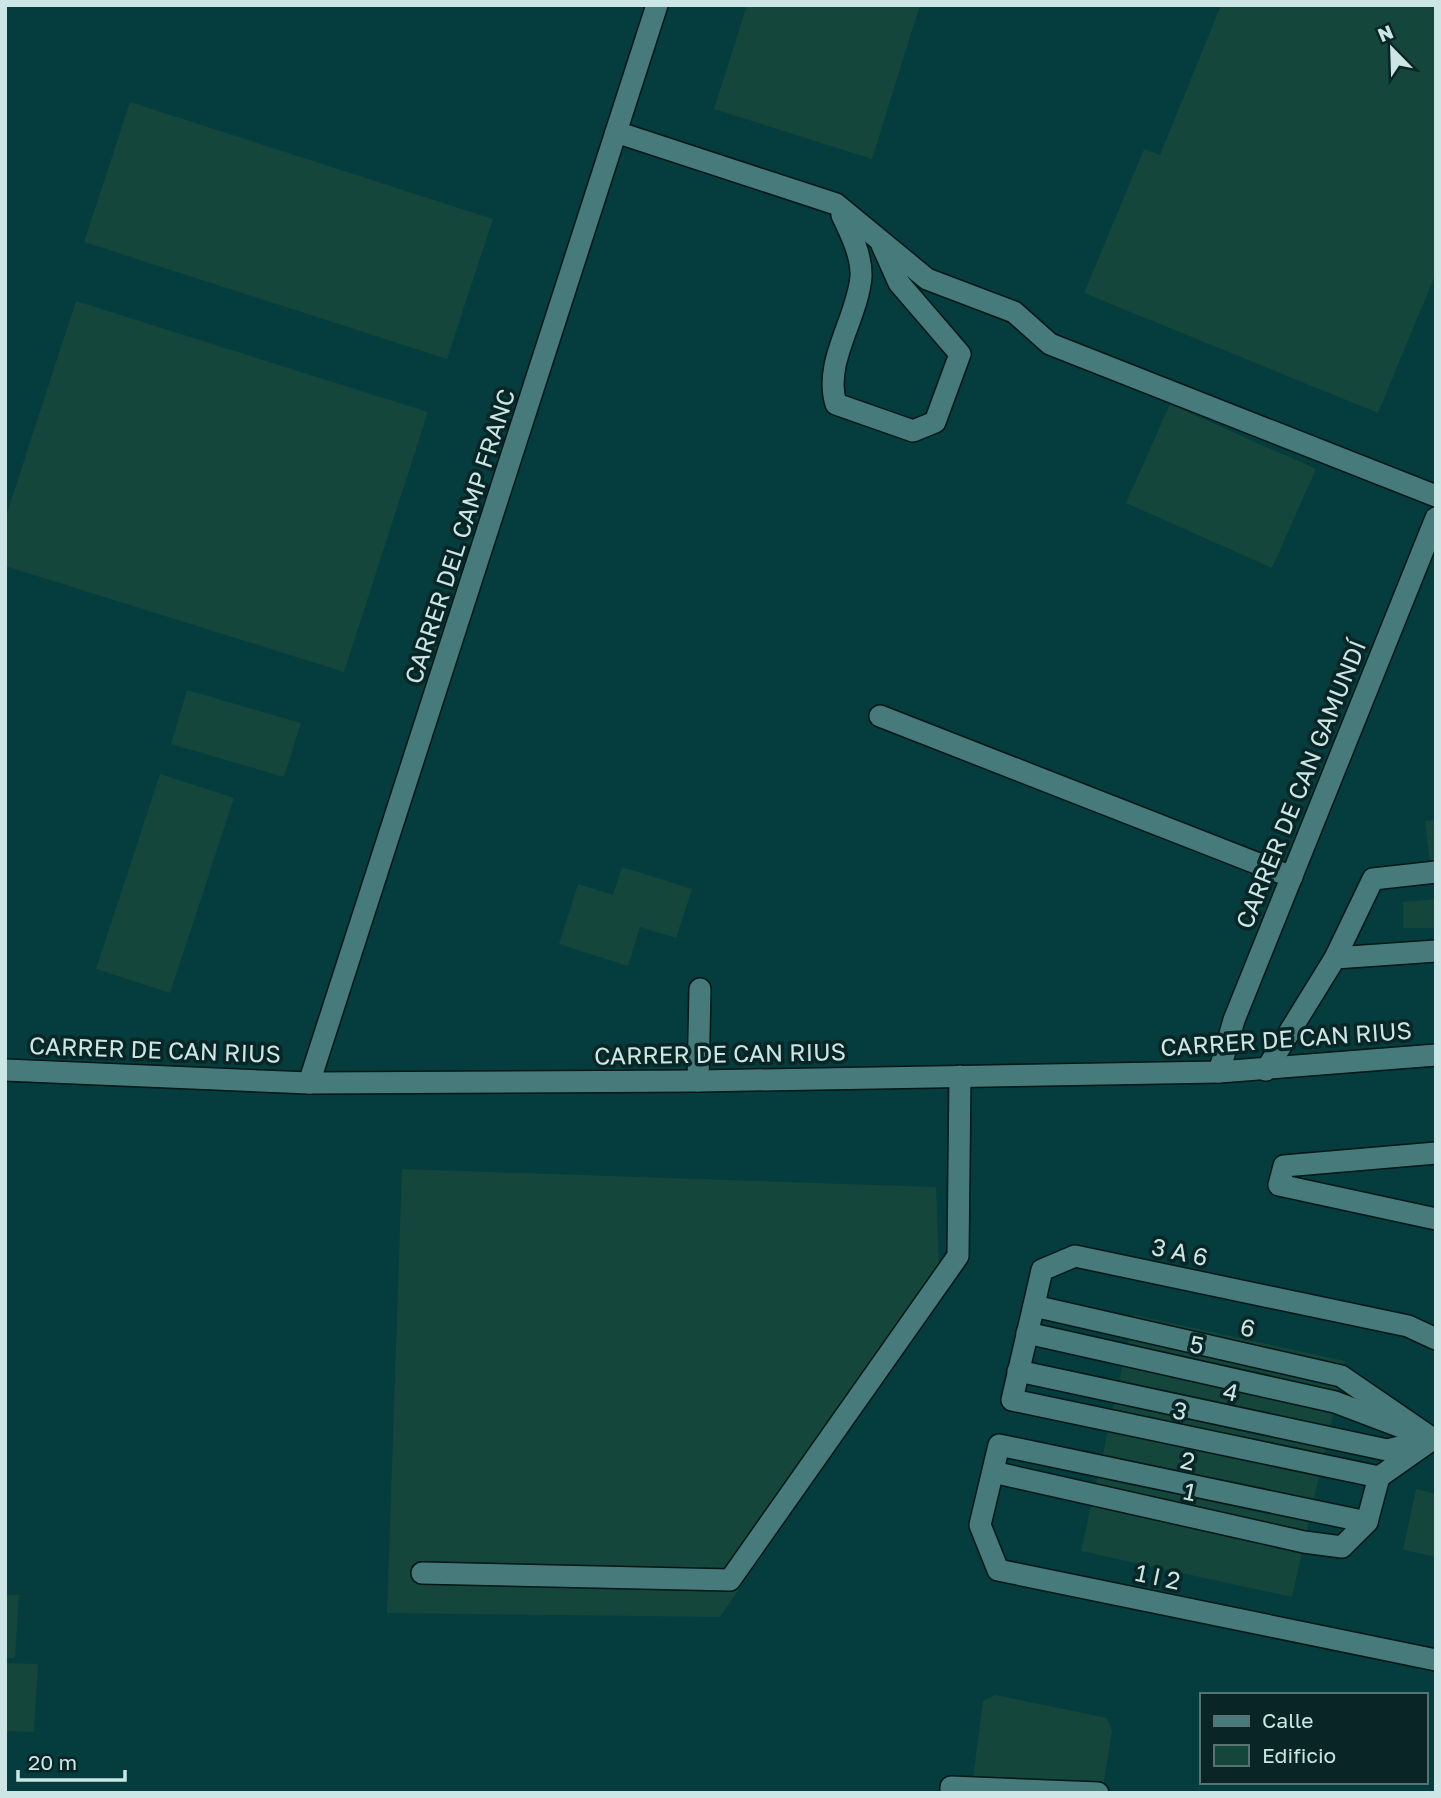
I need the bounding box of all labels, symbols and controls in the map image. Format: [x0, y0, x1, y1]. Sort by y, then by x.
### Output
north arrow [1357, 14, 1427, 84]
text: N [1374, 19, 1396, 46]
street label: CARRER DEL CAMP FRANC [398, 385, 520, 687]
street label: CARRER DE CAN GAMUNDÍ [1229, 634, 1372, 932]
street label: CARRER DE CAN RIUS [1159, 1015, 1413, 1061]
street label: CARRER DE CAN RIUS [29, 1030, 281, 1068]
street label: CARRER DE CAN RIUS [594, 1036, 846, 1070]
street label: 3 A 6 [1149, 1231, 1211, 1271]
street label: 6 [1238, 1311, 1258, 1343]
street label: 5 [1187, 1328, 1207, 1360]
street label: 4 [1221, 1375, 1241, 1407]
street label: 3 [1170, 1394, 1190, 1426]
street label: 2 [1178, 1444, 1198, 1476]
street label: 1 [1181, 1476, 1199, 1506]
street label: 1 I 2 [1133, 1557, 1183, 1595]
legend [1200, 1693, 1427, 1784]
text: Calle [1262, 1707, 1314, 1733]
scale bar [18, 1738, 124, 1782]
text: Edificio [1262, 1742, 1336, 1768]
text: 20 m [28, 1749, 77, 1775]

